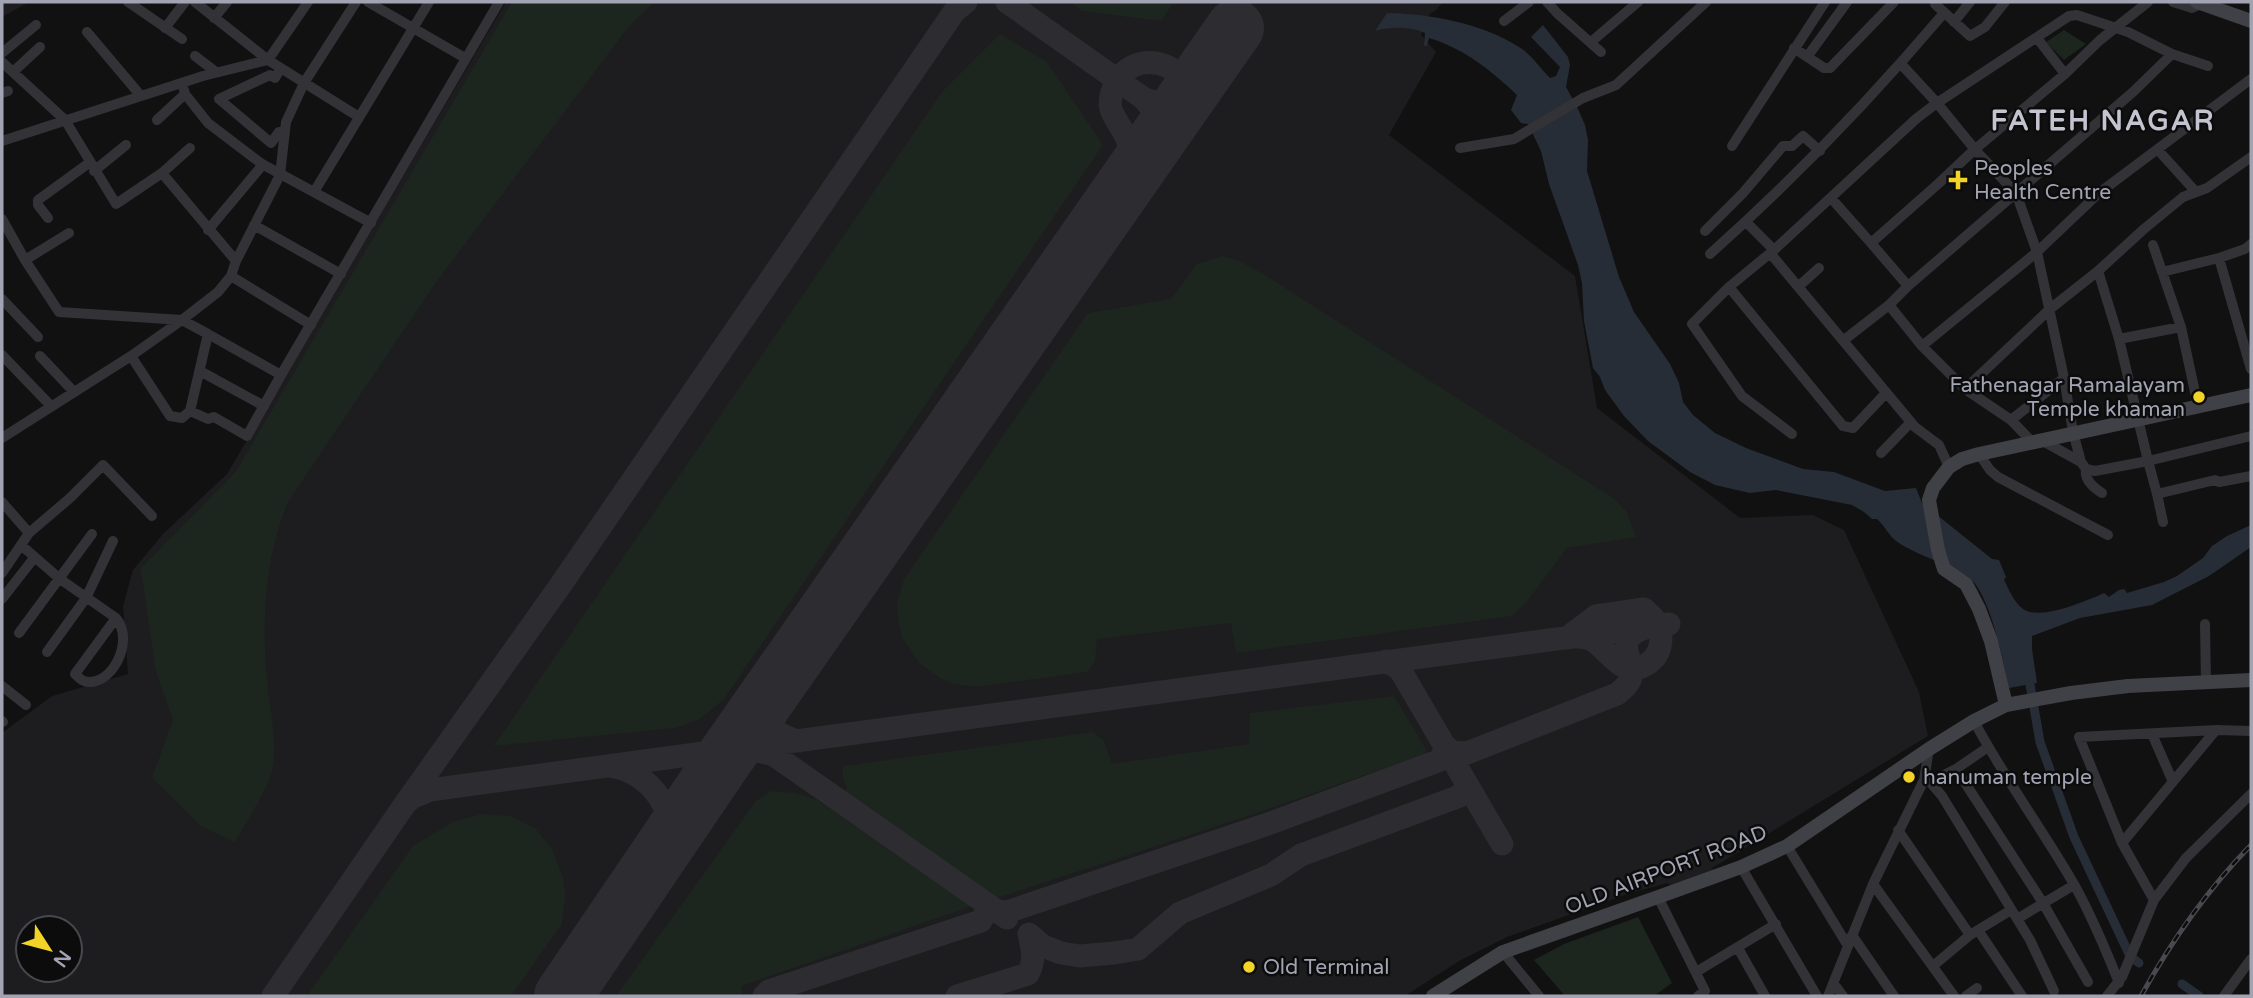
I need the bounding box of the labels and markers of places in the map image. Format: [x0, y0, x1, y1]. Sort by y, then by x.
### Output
place label: Peoples Health Centre [1974, 156, 2111, 205]
marker: Peoples Health Centre [1948, 170, 1968, 190]
place label: Fathenagar Ramalayam Temple khaman [1950, 373, 2185, 422]
marker: Fathenagar Ramalayam Temple khaman [2191, 389, 2207, 405]
place label: hanuman temple [1923, 765, 2092, 790]
marker: hanuman temple [1901, 769, 1917, 785]
place label: Old Terminal [1263, 955, 1390, 980]
marker: Old Terminal [1241, 959, 1257, 975]

